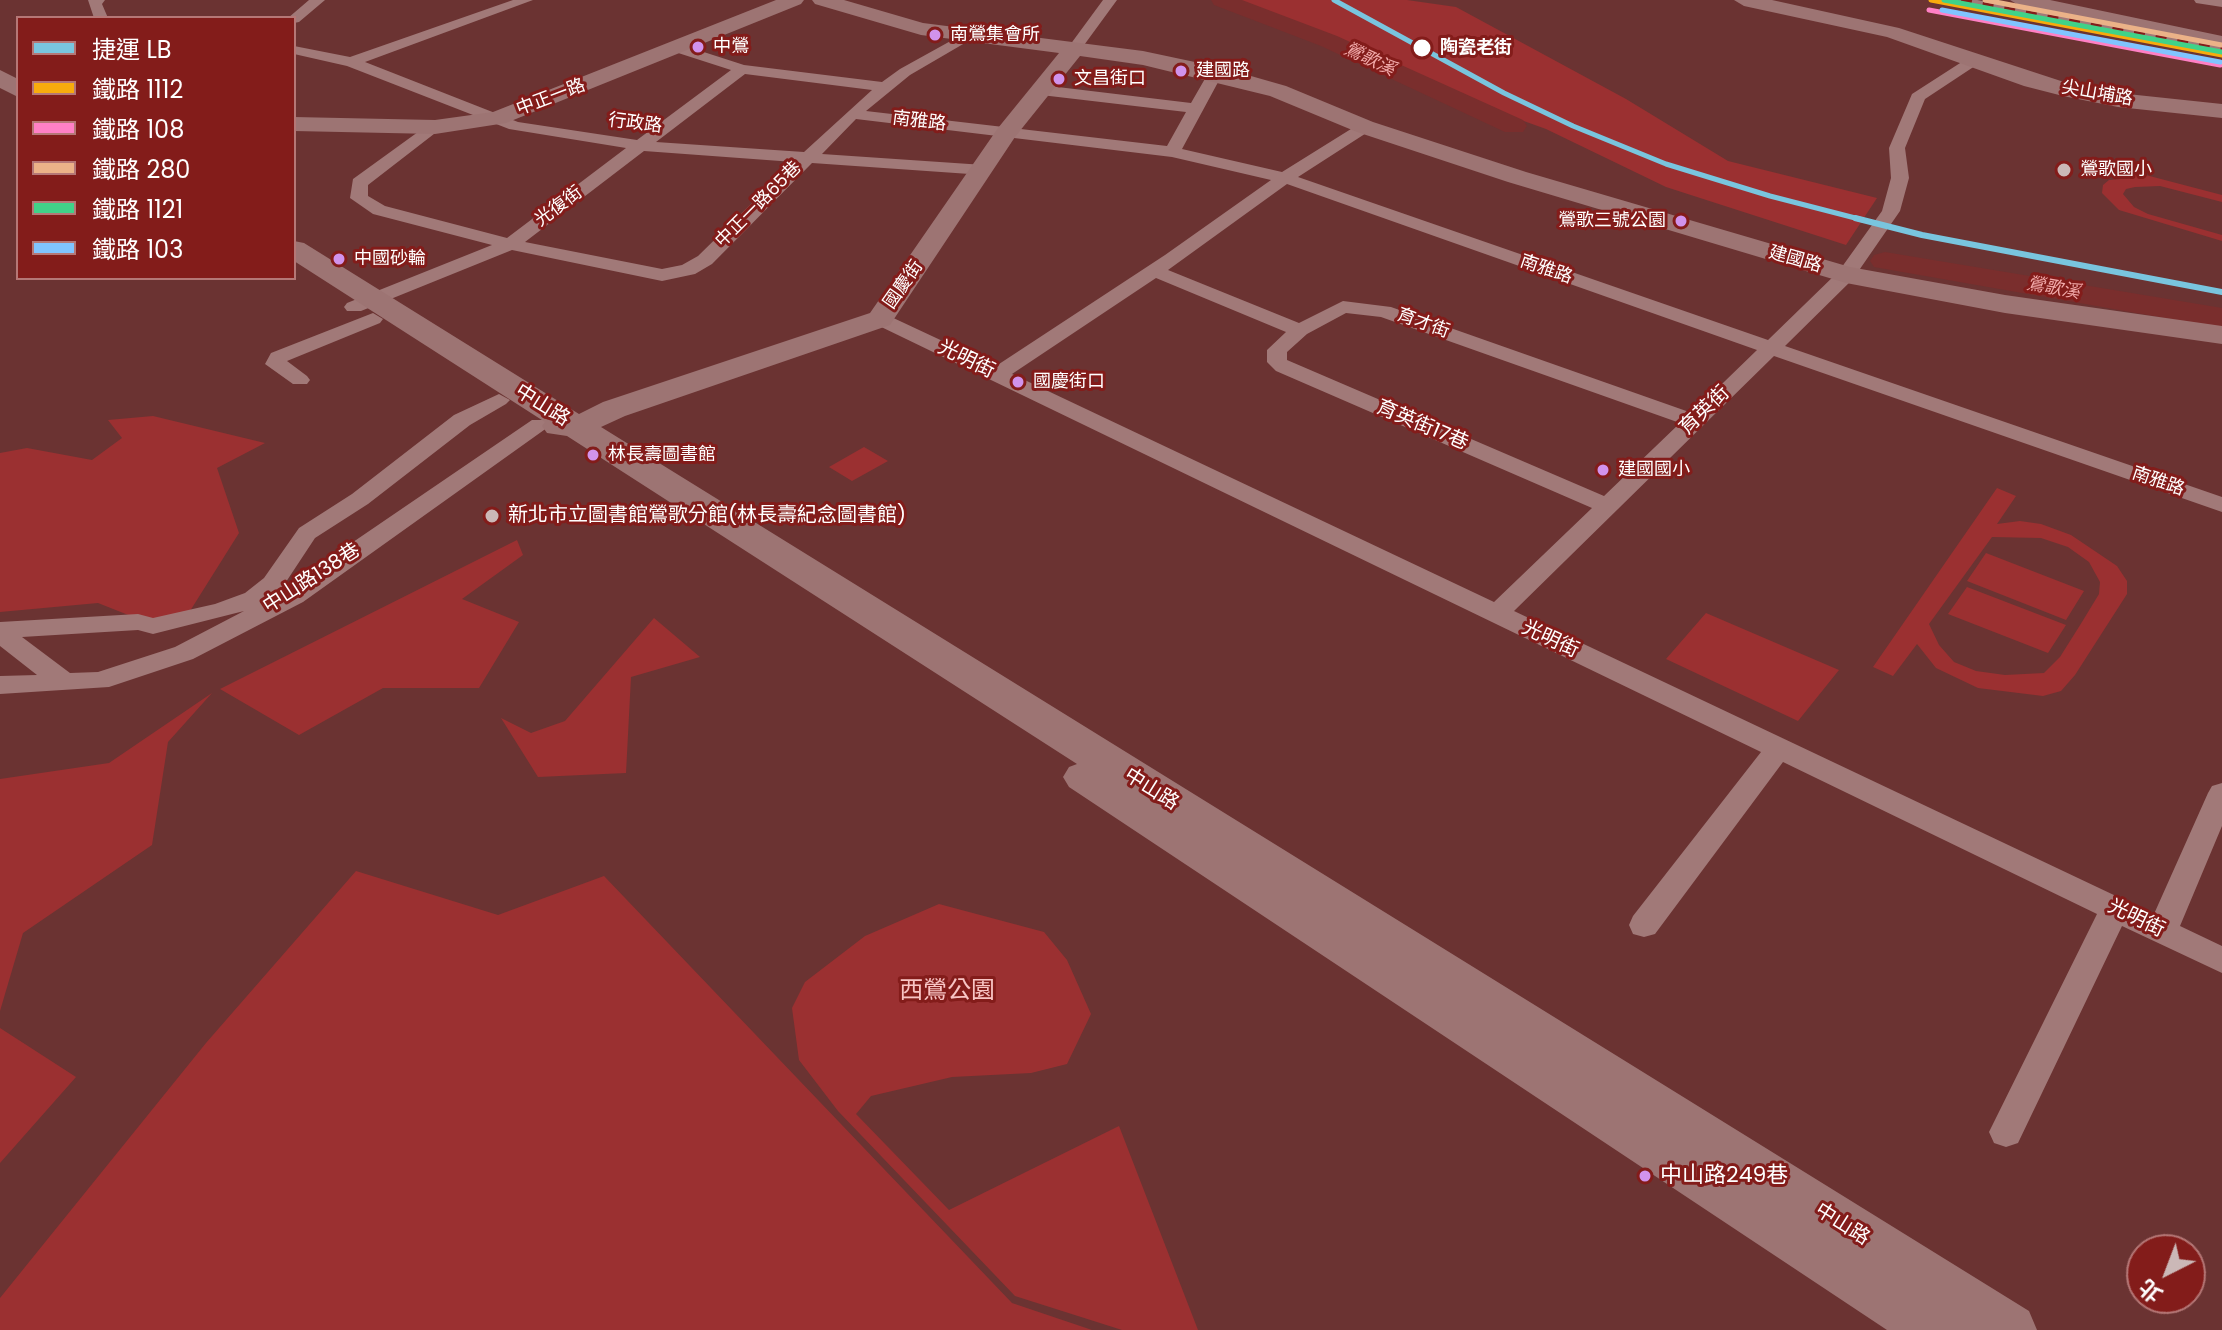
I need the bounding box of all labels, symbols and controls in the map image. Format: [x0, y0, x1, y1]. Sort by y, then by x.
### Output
legend [16, 16, 296, 280]
place label: 南鶯集會所 [950, 24, 1040, 46]
marker: 南鶯集會所 [927, 27, 943, 43]
text: 捷運 LB [92, 33, 172, 66]
place label: 中鶯 [713, 36, 749, 58]
marker: 陶瓷老街 [1411, 37, 1433, 59]
place label: 陶瓷老街 [1440, 37, 1512, 59]
marker: 中鶯 [690, 39, 706, 55]
water label: 鶯歌溪 [1340, 39, 1398, 81]
place label: 建國路 [1196, 60, 1250, 82]
marker: 建國路 [1173, 63, 1189, 79]
place label: 文昌街口 [1074, 68, 1146, 90]
marker: 文昌街口 [1051, 71, 1067, 87]
text: 鐵路 1112 [92, 73, 183, 106]
street label: 中正一路 [514, 75, 588, 121]
street label: 尖山埔路 [2060, 77, 2134, 111]
street label: 南雅路 [891, 108, 947, 136]
street label: 行政路 [607, 110, 663, 138]
text: 鐵路 108 [92, 113, 184, 146]
text: 鐵路 280 [92, 153, 190, 186]
street label: 中正一路65巷 [712, 158, 806, 252]
place label: 鶯歌國小 [2080, 159, 2152, 181]
marker: 鶯歌國小 [2055, 161, 2073, 179]
street label: 光復街 [531, 182, 587, 232]
text: 鐵路 1121 [92, 193, 183, 226]
place label: 鶯歌三號公園 [1558, 210, 1666, 232]
marker: 鶯歌三號公園 [1673, 213, 1689, 229]
text: 鐵路 103 [92, 233, 183, 266]
street label: 建國路 [1766, 242, 1824, 278]
place label: 中國砂輪 [354, 248, 426, 270]
marker: 中國砂輪 [331, 251, 347, 267]
street label: 南雅路 [1517, 251, 1575, 289]
street label: 國慶街 [880, 257, 928, 313]
water label: 鶯歌溪 [2025, 274, 2081, 304]
street label: 育才街 [1394, 305, 1452, 343]
street label: 光明街 [934, 336, 998, 384]
place label: 國慶街口 [1033, 371, 1105, 393]
marker: 國慶街口 [1010, 374, 1026, 390]
street label: 中山路 [510, 380, 574, 432]
street label: 育英街 [1675, 382, 1735, 440]
street label: 育英街17巷 [1373, 396, 1471, 456]
place label: 林長壽圖書館 [608, 444, 716, 466]
marker: 林長壽圖書館 [585, 447, 601, 463]
place label: 建國國小 [1618, 459, 1690, 481]
marker: 建國國小 [1595, 462, 1611, 478]
street label: 南雅路 [2129, 463, 2187, 501]
place label: 新北市立圖書館鶯歌分館(林長壽紀念圖書館) [508, 504, 906, 528]
marker: 新北市立圖書館鶯歌分館(林長壽紀念圖書館) [483, 507, 501, 525]
street label: 中山路138巷 [259, 539, 365, 619]
street label: 光明街 [1518, 616, 1582, 664]
street label: 中山路 [1119, 764, 1183, 816]
street label: 光明街 [2104, 895, 2168, 943]
park label: 西鶯公園 [899, 978, 995, 1006]
place label: 中山路249巷 [1660, 1163, 1788, 1189]
marker: 中山路249巷 [1637, 1168, 1653, 1184]
street label: 中山路 [1810, 1199, 1874, 1251]
north arrow [2126, 1234, 2206, 1314]
text: 北 [2132, 1272, 2170, 1310]

